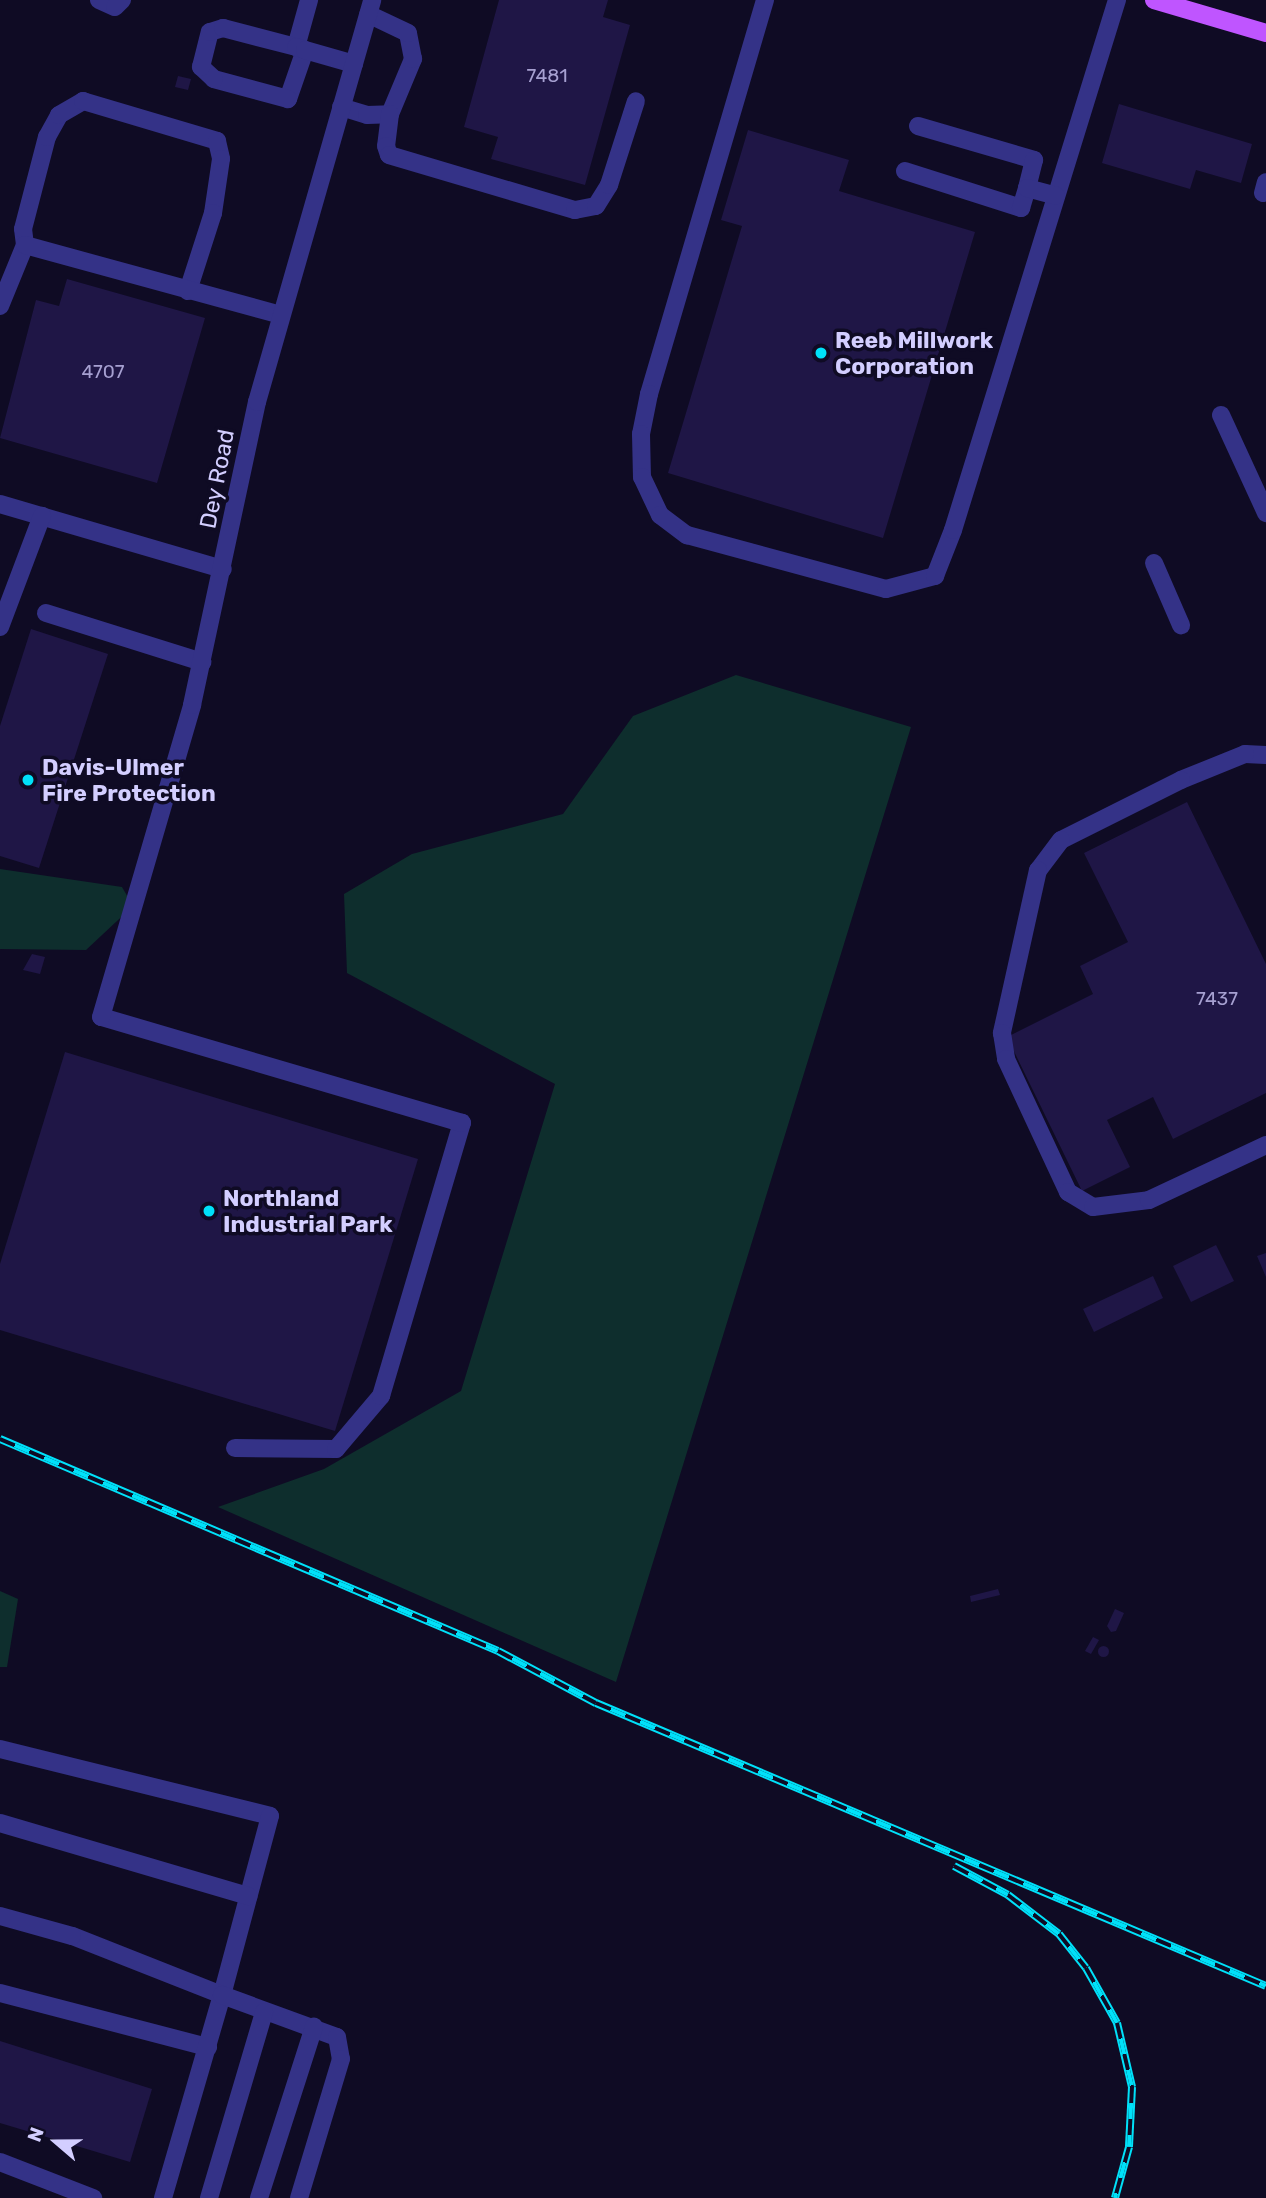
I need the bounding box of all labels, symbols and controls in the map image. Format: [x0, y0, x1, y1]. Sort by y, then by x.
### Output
house number: 7481 [526, 65, 568, 87]
place label: Reeb Millwork Corporation [835, 326, 993, 380]
marker: Reeb Millwork Corporation [813, 345, 829, 361]
house number: 4707 [81, 361, 125, 383]
street label: Dey Road [194, 427, 240, 531]
place label: Davis-Ulmer Fire Protection [42, 753, 216, 807]
marker: Davis-Ulmer Fire Protection [20, 772, 36, 788]
house number: 7437 [1196, 988, 1238, 1010]
place label: Northland Industrial Park [223, 1184, 393, 1238]
marker: Northland Industrial Park [201, 1203, 217, 1219]
north arrow [21, 2107, 91, 2177]
text: N [23, 2124, 49, 2145]

